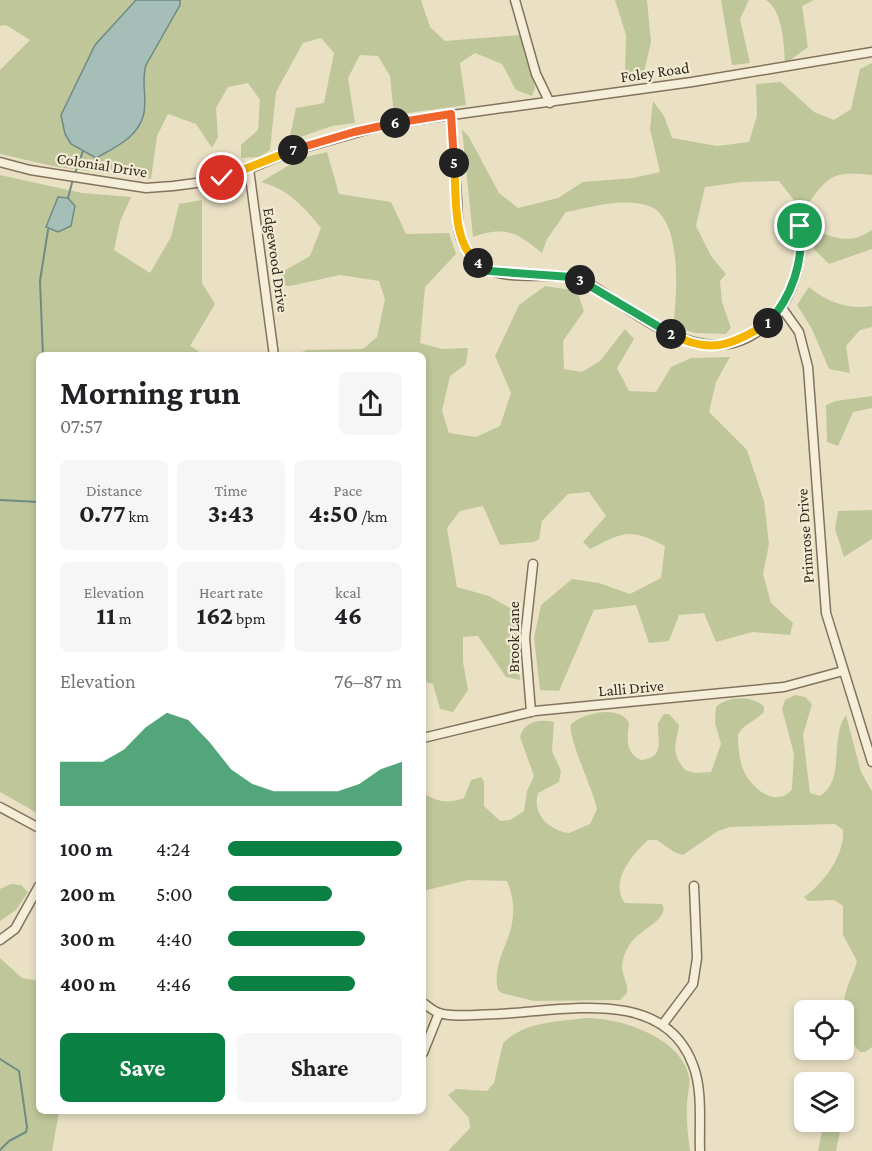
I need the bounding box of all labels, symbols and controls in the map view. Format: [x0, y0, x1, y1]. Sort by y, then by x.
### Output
street label: Foley Road [619, 59, 691, 86]
pin: 6 [380, 108, 410, 138]
text: 6 [391, 114, 399, 131]
pin: 7 [278, 135, 308, 165]
text: 7 [289, 141, 297, 158]
pin: 5 [439, 148, 469, 178]
street label: Colonial Drive [55, 149, 149, 181]
pin [196, 152, 247, 203]
text: 5 [450, 154, 458, 171]
icon: check [205, 161, 238, 194]
pin [774, 200, 825, 251]
street label: Edgewood Drive [259, 207, 292, 314]
icon: arrive [783, 209, 816, 242]
pin: 4 [463, 248, 493, 278]
text: 4 [474, 254, 482, 271]
pin: 3 [565, 265, 595, 295]
text: 3 [576, 271, 584, 288]
pin: 1 [753, 308, 783, 338]
text: 1 [765, 314, 771, 331]
pin: 2 [656, 319, 686, 349]
text: 2 [667, 325, 675, 342]
button: share [339, 372, 402, 435]
text: Morning run [60, 374, 241, 411]
text: 07:57 [60, 415, 102, 437]
text: Distance [86, 482, 142, 499]
text: Time [215, 482, 247, 499]
text: Pace [334, 482, 362, 499]
street label: Primrose Drive [793, 488, 817, 584]
text: 0.77 [79, 499, 126, 528]
text: 3:43 [208, 499, 254, 528]
text: 4:50 [308, 499, 358, 528]
text: km [126, 508, 149, 525]
text: /km [358, 508, 388, 525]
text: Elevation [84, 584, 144, 601]
text: Heart rate [199, 584, 263, 601]
text: kcal [335, 584, 361, 601]
text: 11 [96, 601, 116, 630]
text: 162 [196, 601, 233, 630]
text: 46 [334, 601, 362, 630]
street label: Brook Lane [505, 601, 522, 673]
text: m [116, 610, 132, 627]
text: bpm [233, 610, 266, 627]
text: Elevation [60, 670, 136, 692]
text: 76–87 m [334, 670, 402, 692]
street label: Lalli Drive [597, 677, 665, 699]
text: 100 m [60, 838, 113, 860]
text: 4:24 [156, 838, 191, 860]
text: 200 m [60, 883, 115, 905]
text: 5:00 [156, 883, 193, 905]
text: 300 m [60, 928, 115, 950]
text: 4:40 [156, 928, 192, 950]
text: 400 m [60, 973, 116, 995]
text: 4:46 [156, 973, 191, 995]
map controls [794, 1000, 854, 1132]
button: locate [794, 1000, 854, 1060]
button: Save [60, 1033, 225, 1102]
button: Share [237, 1033, 402, 1102]
button: layers [794, 1072, 854, 1132]

